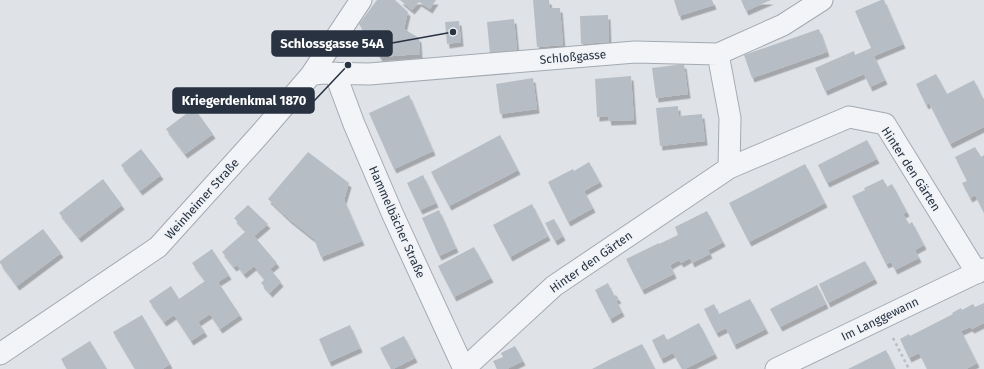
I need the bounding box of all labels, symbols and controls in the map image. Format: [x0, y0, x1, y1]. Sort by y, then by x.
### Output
callout: Schlossgasse 54A [272, 31, 392, 56]
text: Schlossgasse 54A [280, 36, 384, 51]
street label: Schloßgasse [539, 47, 607, 67]
callout: Kriegerdenkmal 1870 [173, 88, 314, 113]
text: Kriegerdenkmal 1870 [182, 93, 307, 108]
street label: Hinter den Gärten [879, 124, 943, 214]
street label: Weinheimer Straße [162, 156, 242, 242]
street label: Hammelbächer Straße [366, 164, 428, 280]
street label: Hinter den Gärten [547, 228, 635, 296]
street label: Im Langgewann [839, 294, 921, 344]

